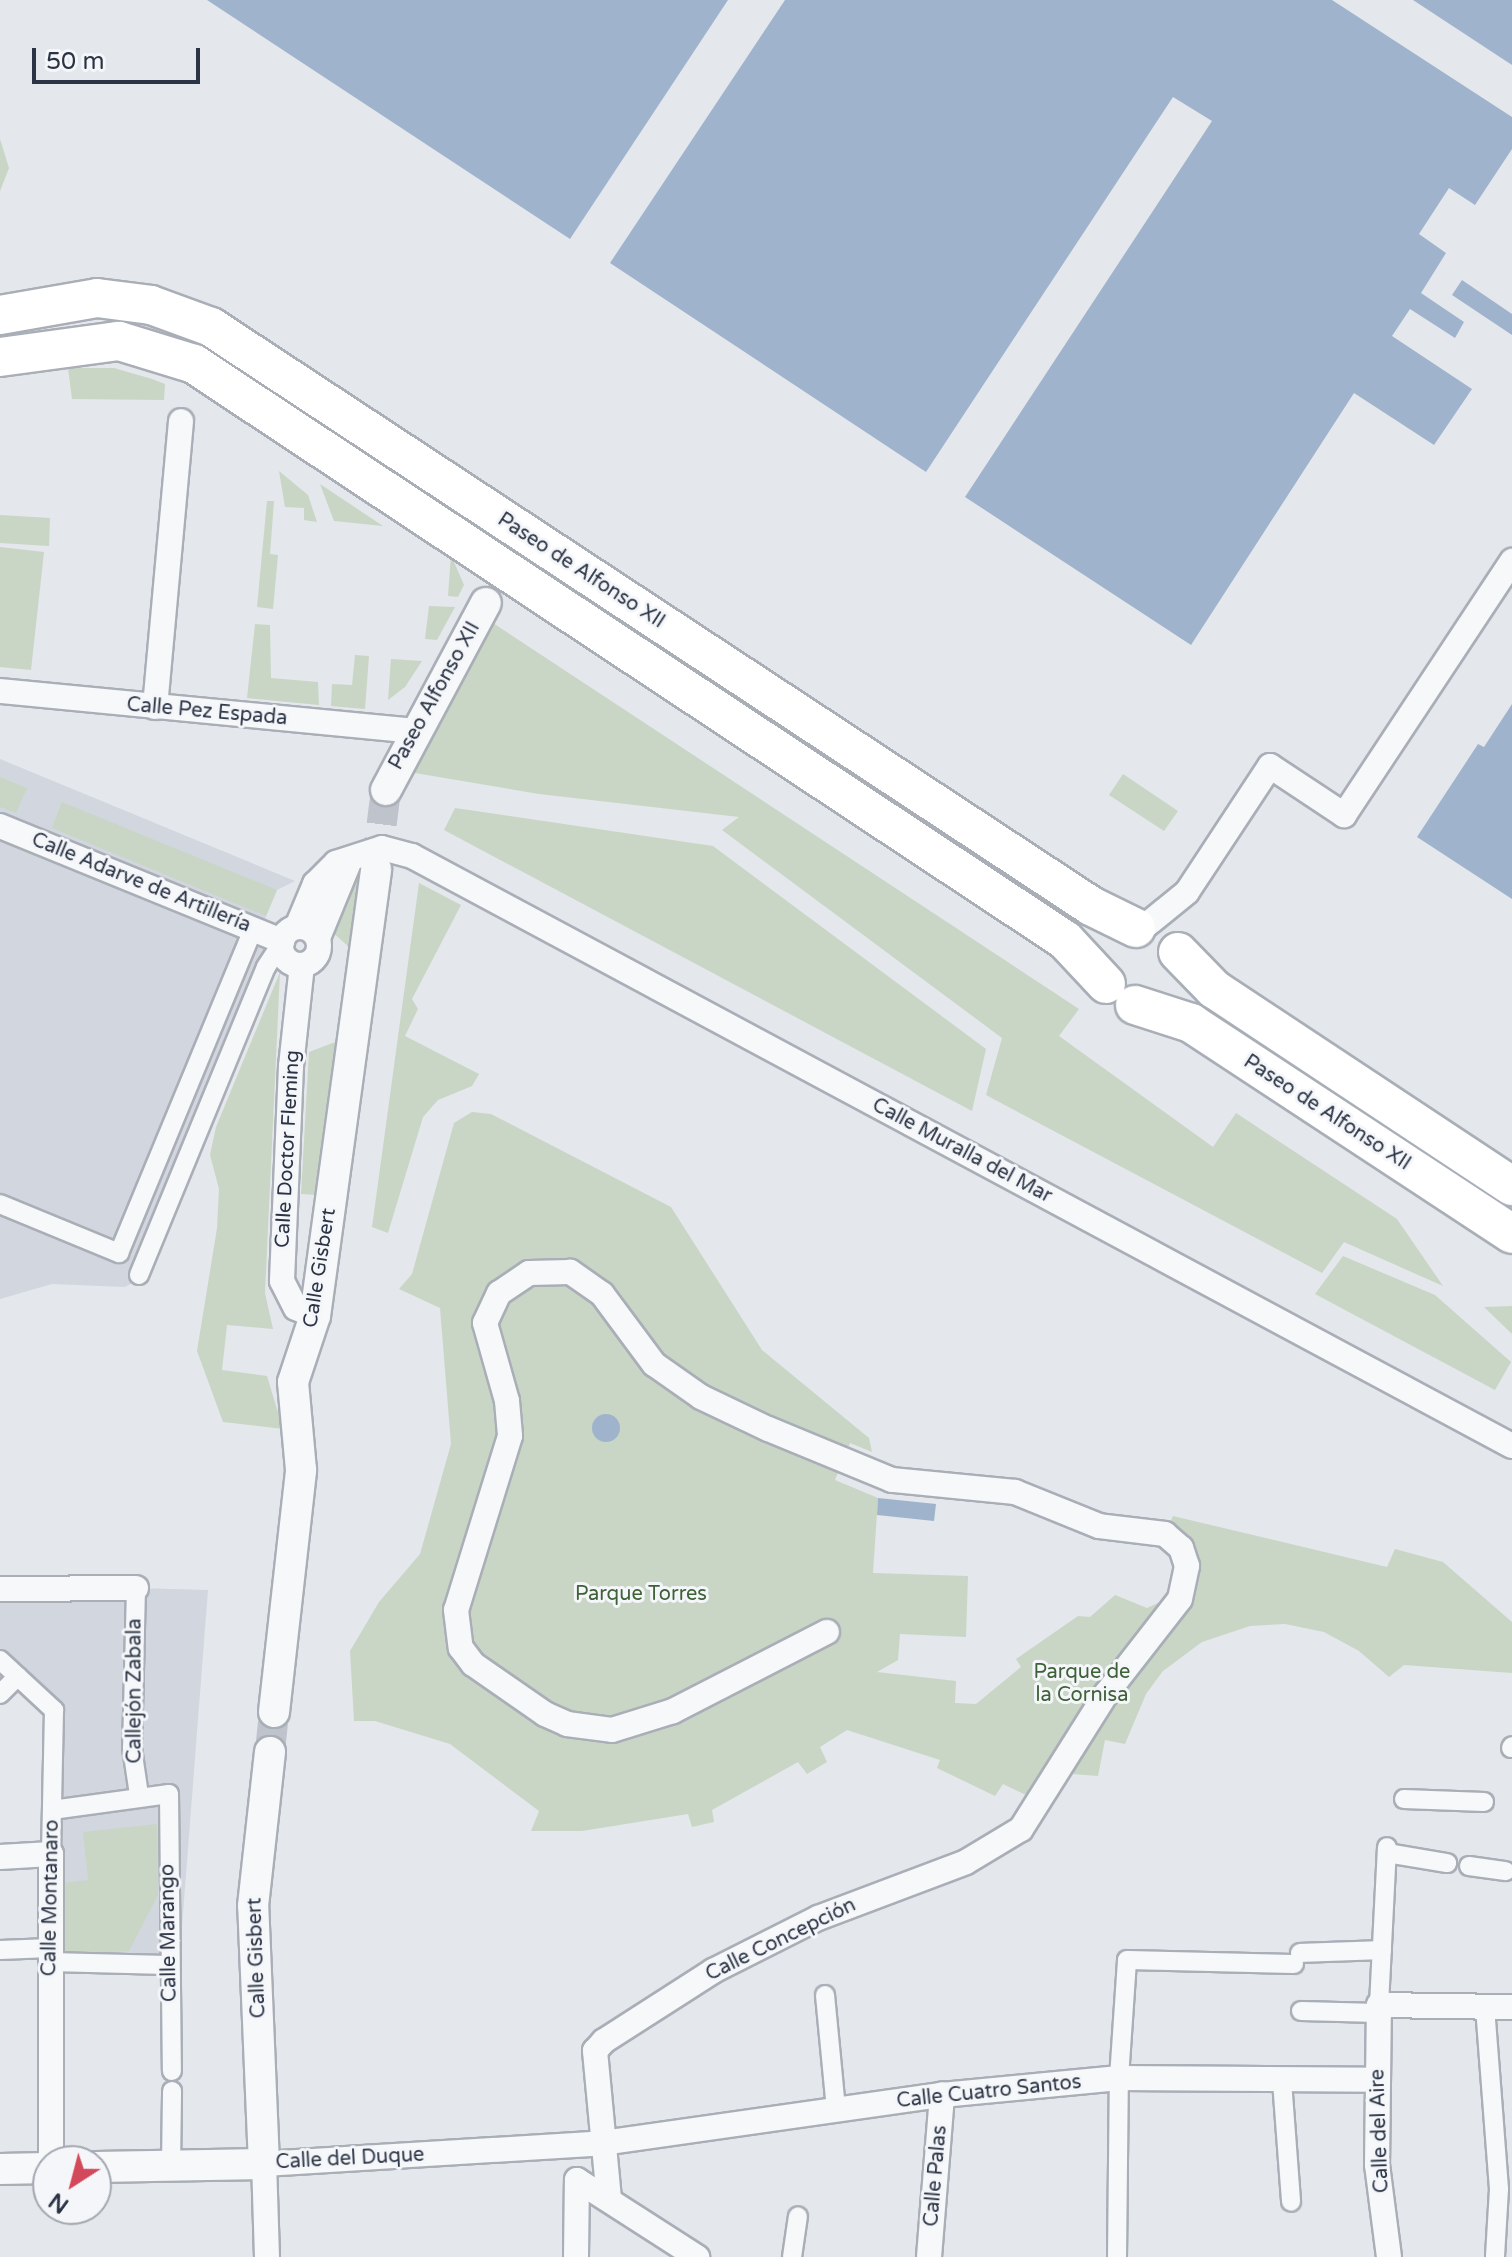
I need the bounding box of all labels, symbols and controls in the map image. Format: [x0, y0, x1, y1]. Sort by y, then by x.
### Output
scale bar [36, 32, 204, 82]
text: 50 m [46, 47, 104, 76]
street label: Paseo de Alfonso XII [493, 508, 669, 634]
street label: Paseo Alfonso XII [384, 618, 486, 774]
street label: Calle Pez Espada [126, 693, 288, 731]
street label: Calle Adarve de Artillería [28, 828, 254, 938]
street label: Calle Doctor Fleming [271, 1049, 305, 1249]
street label: Paseo de Alfonso XII [1239, 1050, 1415, 1176]
street label: Calle Muralla del Mar [868, 1093, 1056, 1209]
street label: Calle Gisbert [299, 1207, 341, 1329]
park label: Parque Torres [575, 1582, 707, 1606]
street label: Callejón Zabala [123, 1618, 147, 1764]
park label: Parque de la Cornisa [1034, 1661, 1130, 1708]
street label: Calle Montanaro [38, 1820, 64, 1976]
street label: Calle Marango [156, 1864, 182, 2002]
street label: Calle Concepción [702, 1893, 860, 1987]
street label: Calle Gisbert [243, 1897, 271, 2019]
street label: Calle del Aire [1366, 2069, 1394, 2193]
street label: Calle Cuatro Santos [895, 2070, 1083, 2114]
street label: Calle Palas [920, 2124, 952, 2228]
street label: Calle del Duque [275, 2143, 425, 2175]
north arrow [32, 2145, 112, 2225]
text: N [44, 2187, 74, 2219]

